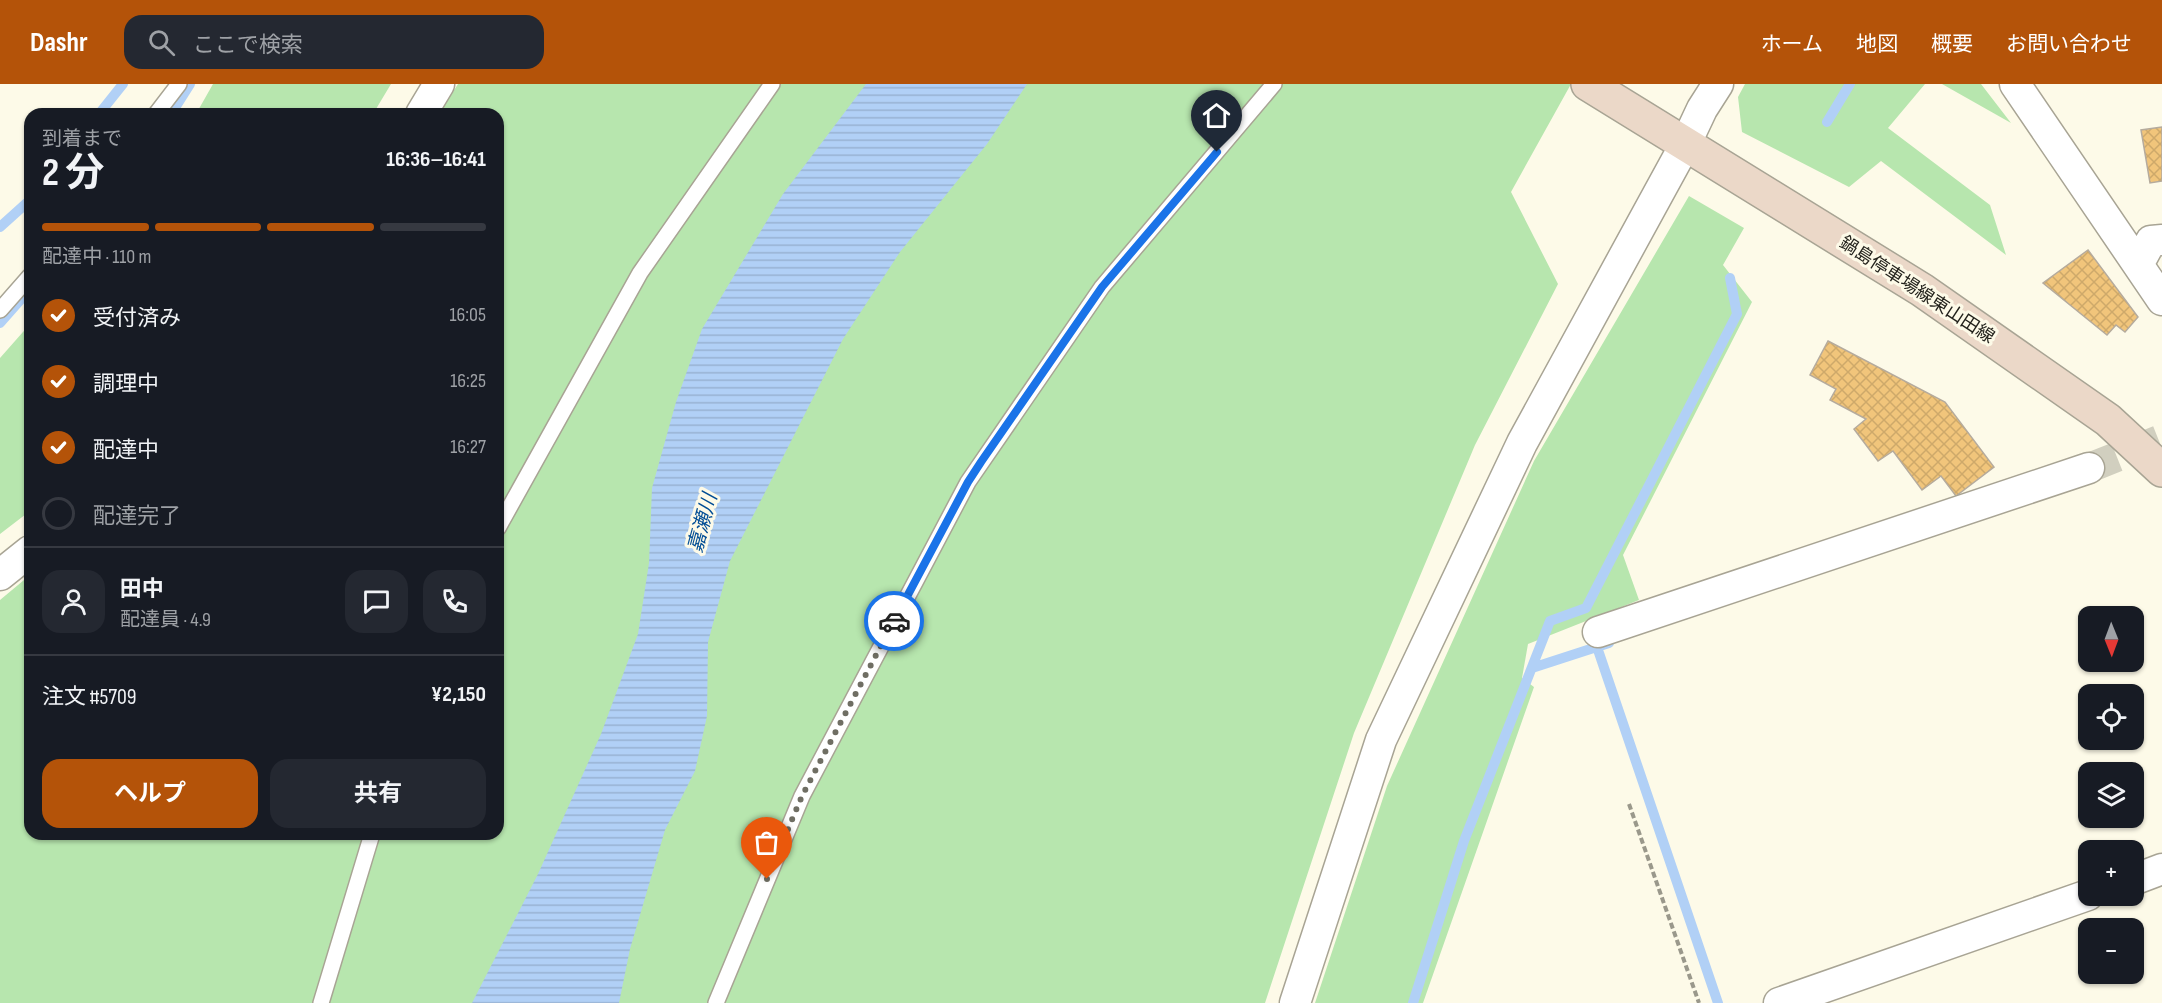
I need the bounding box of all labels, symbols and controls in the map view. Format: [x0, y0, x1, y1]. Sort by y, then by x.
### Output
search box [124, 15, 544, 69]
text: Dashr [30, 26, 88, 59]
icon: search [145, 26, 178, 59]
text: ここで検索 [193, 32, 303, 59]
text: ホーム [1761, 32, 1823, 57]
text: 地図 [1856, 32, 1898, 57]
text: 概要 [1931, 32, 1973, 57]
text: お問い合わせ [2006, 32, 2132, 57]
pin [1191, 90, 1242, 152]
icon: home [1200, 99, 1233, 132]
text: 到着まで [42, 127, 122, 151]
text: 16:36–16:41 [386, 146, 486, 173]
text: 2 分 [42, 150, 104, 197]
street label: 鍋島停車場線東山田線 [1836, 232, 1998, 348]
text: 配達中 · 110 m [42, 245, 151, 269]
icon: check [42, 299, 75, 332]
text: 16:05 [450, 303, 486, 327]
text: 受付済み [93, 305, 181, 332]
icon: check [42, 365, 75, 398]
text: 16:25 [450, 369, 486, 393]
text: 調理中 [93, 371, 159, 398]
icon: check [42, 431, 75, 464]
text: 16:27 [450, 435, 486, 459]
text: 配達中 [93, 437, 159, 464]
water label: 嘉瀬川 [684, 489, 723, 555]
text: 配達完了 [93, 503, 181, 530]
button: person [42, 570, 105, 633]
button: chat [345, 570, 408, 633]
button: phone [423, 570, 486, 633]
text: 田中 [120, 576, 164, 603]
courier [864, 591, 924, 651]
icon: car [878, 605, 911, 638]
north arrow [2078, 606, 2144, 672]
map controls [2078, 606, 2144, 984]
text: 配達員 · 4.9 [120, 608, 211, 632]
text: ¥2,150 [431, 681, 486, 708]
text: 注文 #5709 [42, 684, 137, 711]
button: locate [2078, 684, 2144, 750]
button: ヘルプ [42, 759, 258, 828]
button: 共有 [270, 759, 486, 828]
button: layers [2078, 762, 2144, 828]
pin [741, 817, 792, 879]
icon: bag [750, 826, 783, 859]
button: + [2078, 840, 2144, 906]
button: − [2078, 918, 2144, 984]

